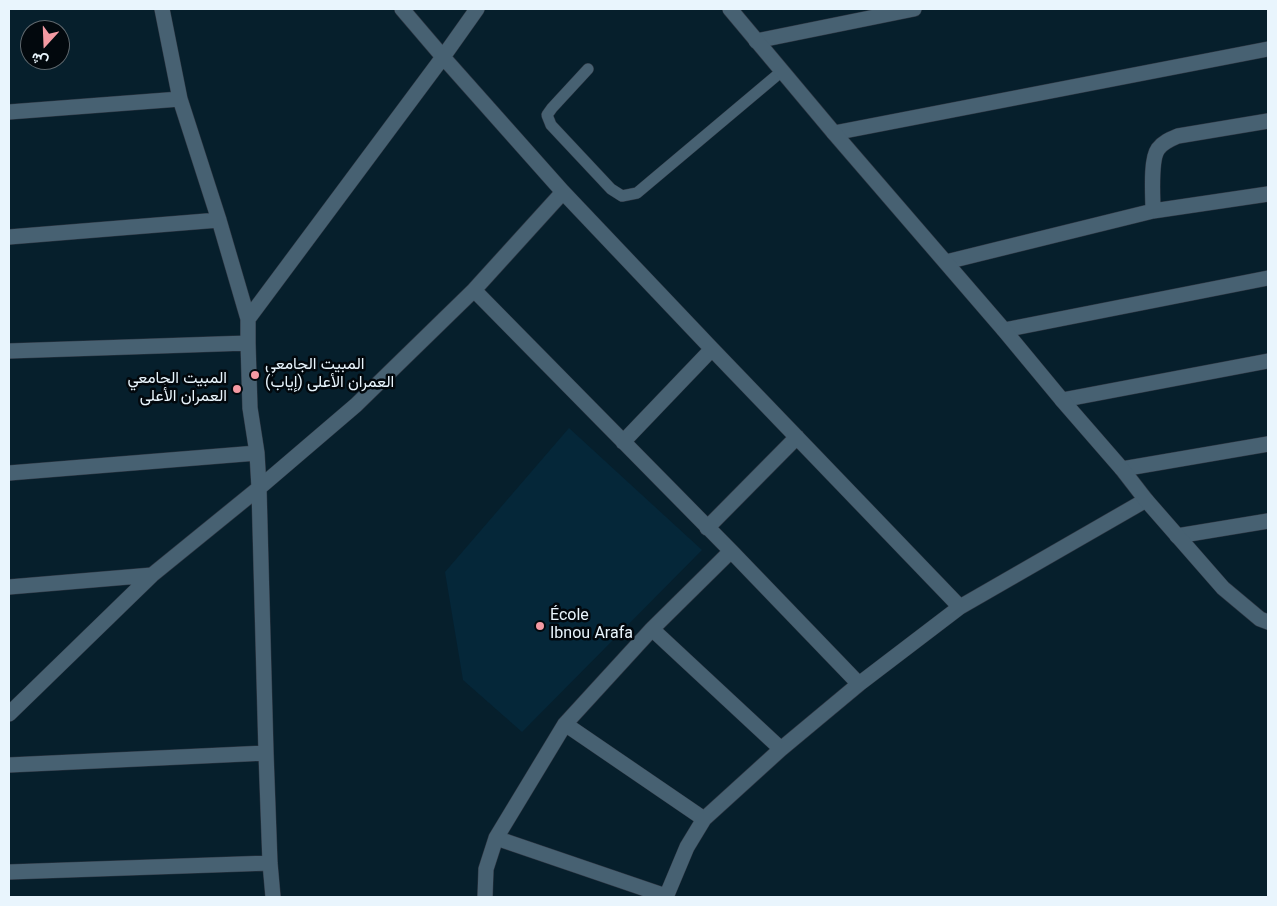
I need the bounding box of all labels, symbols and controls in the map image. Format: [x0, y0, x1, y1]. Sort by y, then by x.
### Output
north arrow [20, 20, 70, 70]
text: ش [29, 45, 52, 71]
place label: المبيت الجامعي العمران الأعلى (إياب) [265, 356, 394, 394]
marker: المبيت الجامعي العمران الأعلى (إياب) [249, 369, 261, 381]
place label: المبيت الجامعي العمران الأعلى [128, 370, 227, 408]
marker: المبيت الجامعي العمران الأعلى [231, 383, 243, 395]
place label: École Ibnou Arafa [550, 607, 633, 645]
marker: École Ibnou Arafa [534, 620, 546, 632]

